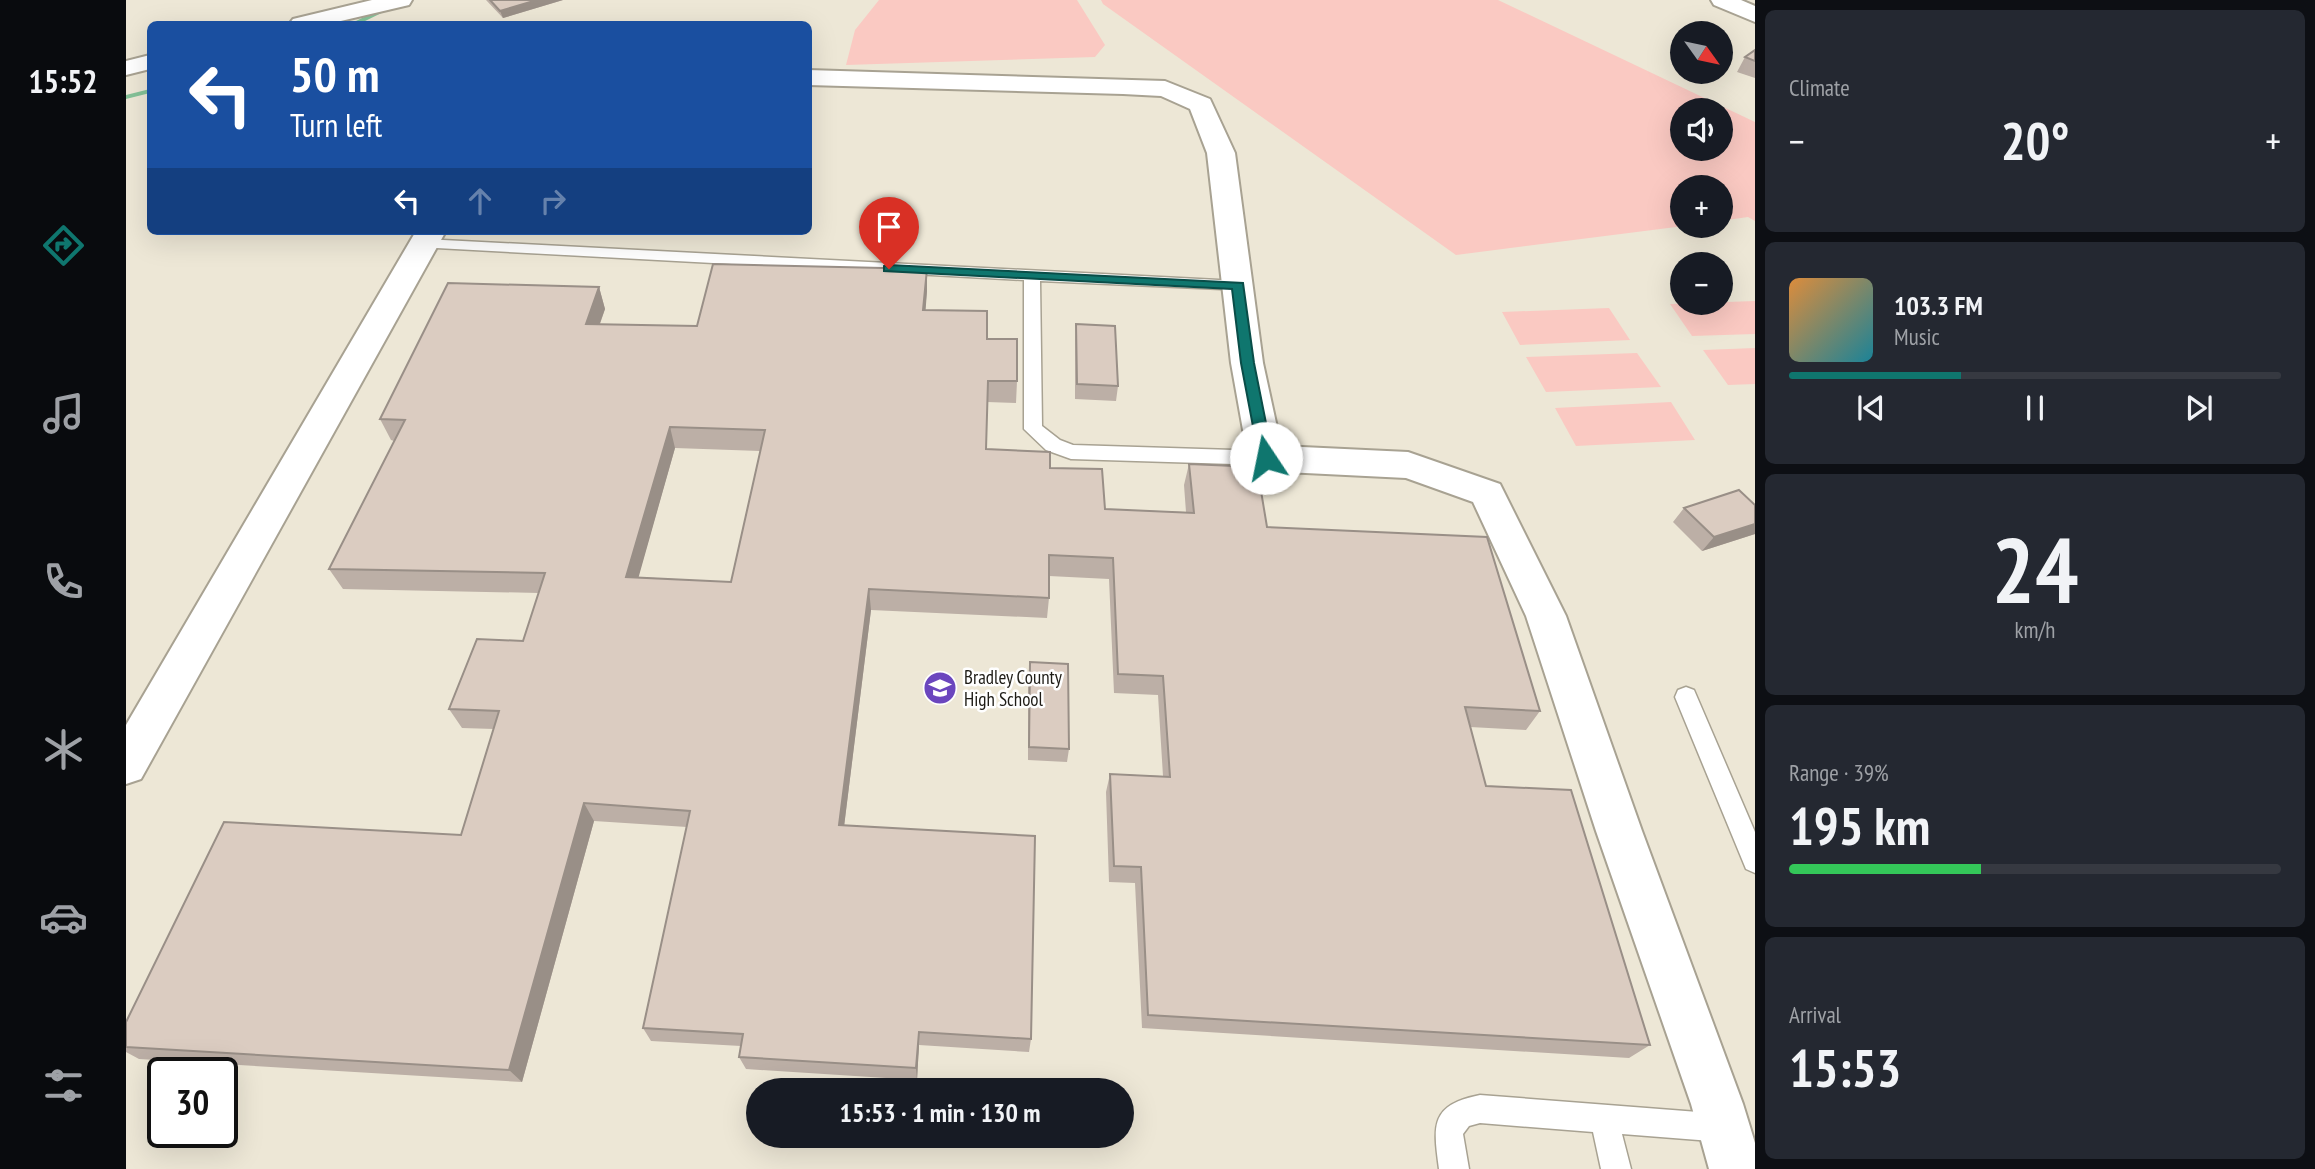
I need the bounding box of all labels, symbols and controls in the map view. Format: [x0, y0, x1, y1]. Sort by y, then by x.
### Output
north arrow [1670, 21, 1732, 84]
map controls [1670, 21, 1733, 315]
text: 50 m [290, 42, 379, 106]
icon: left [175, 49, 266, 140]
text: 15:52 [28, 60, 98, 102]
text: Climate [1789, 73, 1850, 102]
button: sound [1670, 98, 1733, 161]
text: Turn left [290, 104, 382, 146]
text: 20° [2001, 107, 2069, 174]
text: − [1789, 116, 1805, 165]
text: + [2265, 116, 2281, 165]
button: + [1670, 175, 1733, 238]
icon: left [388, 182, 426, 220]
icon: ahead [461, 182, 499, 220]
icon: right [534, 182, 572, 220]
pin [859, 197, 919, 269]
icon: arrive [870, 208, 908, 246]
icon: directions [39, 221, 88, 270]
button: − [1670, 252, 1733, 315]
text: 103.3 FM [1894, 289, 1983, 322]
text: Music [1894, 322, 1940, 351]
icon: music [39, 389, 88, 438]
icon: previous [1852, 389, 1890, 427]
icon: pause [2016, 389, 2054, 427]
icon: next [2180, 389, 2218, 427]
position arrow [1229, 421, 1303, 495]
text: 24 [1992, 510, 2079, 628]
icon: phone [39, 557, 88, 606]
text: km/h [2015, 615, 2055, 644]
place label: Bradley County High School [964, 665, 1063, 711]
school or university icon: Bradley County High School [921, 669, 959, 707]
icon: climate [39, 725, 88, 774]
text: Range · 39% [1789, 758, 1889, 787]
text: 195 km [1789, 792, 1930, 859]
icon: car [39, 893, 88, 942]
text: Arrival [1789, 1000, 1841, 1029]
text: 15:53 [1789, 1034, 1901, 1101]
speed limit sign: 30 [147, 1057, 238, 1148]
icon: filters [39, 1061, 88, 1110]
text: 15:53 · 1 min · 130 m [840, 1096, 1040, 1129]

